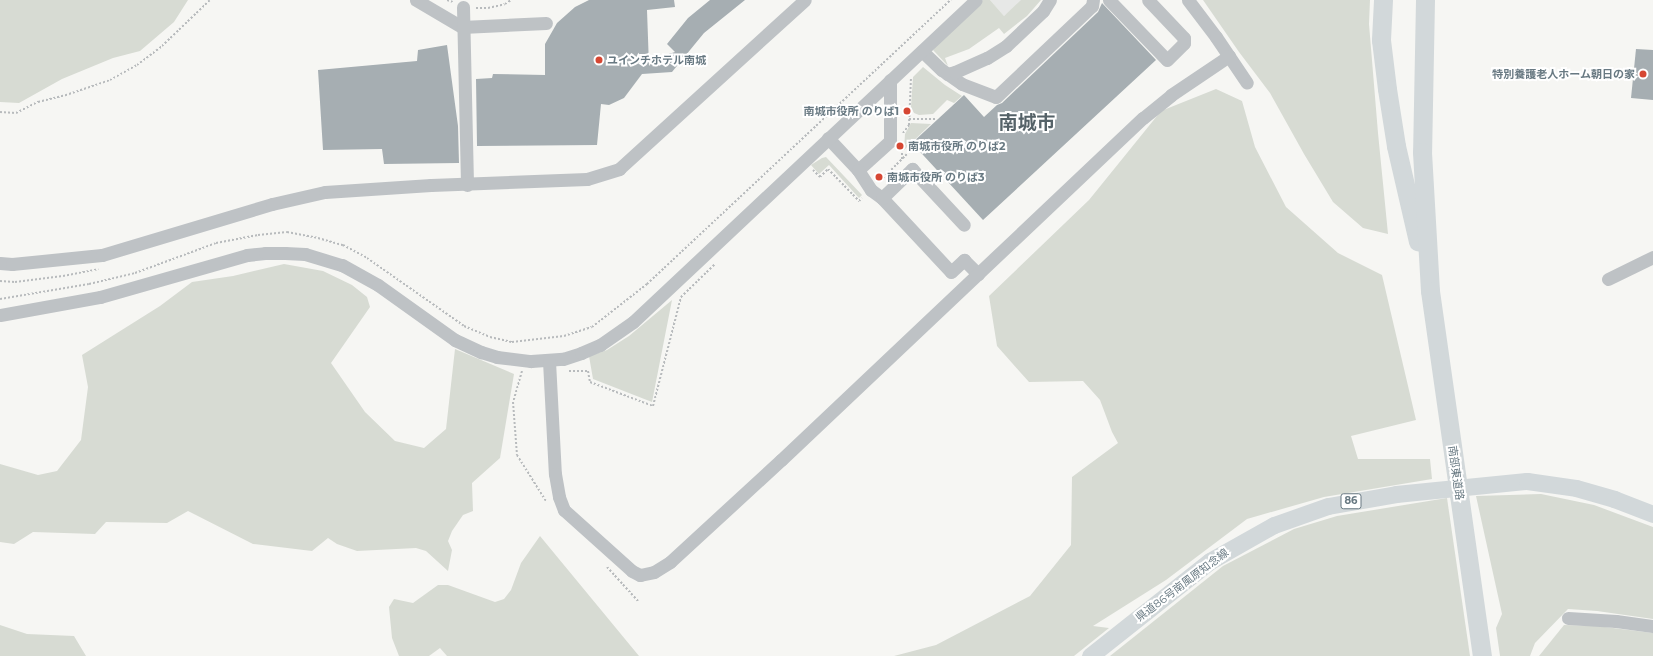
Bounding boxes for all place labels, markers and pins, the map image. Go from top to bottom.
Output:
place label: ユインチホテル南城 [607,53,706,67]
marker: ユインチホテル南城 [594,55,604,65]
place label: 特別養護老人ホーム朝日の家 [1492,67,1635,81]
marker: 特別養護老人ホーム朝日の家 [1638,69,1648,79]
place label: 南城市役所 のりば1 [804,104,899,118]
marker: 南城市役所 のりば1 [902,106,912,116]
place label: 南城市役所 のりば2 [908,139,1006,153]
marker: 南城市役所 のりば2 [895,141,905,151]
place label: 南城市役所 のりば3 [887,170,985,184]
marker: 南城市役所 のりば3 [874,172,884,182]

